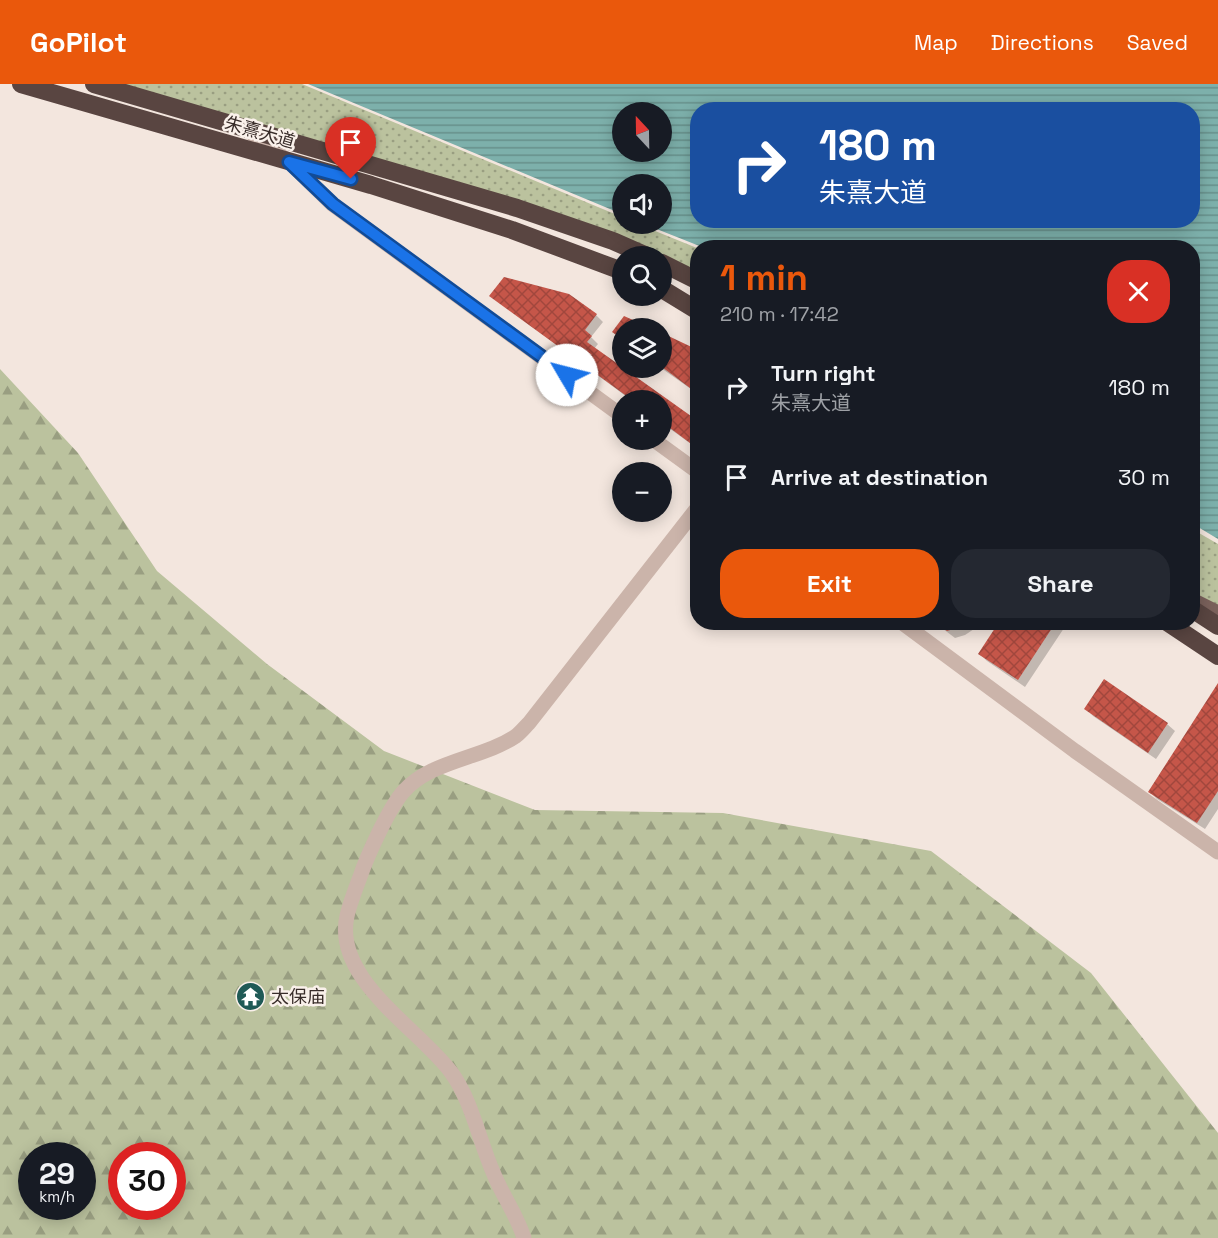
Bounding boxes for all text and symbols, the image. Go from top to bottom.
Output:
text: GoPilot [30,24,127,60]
text: Map [914,29,958,56]
text: Directions [991,29,1094,56]
text: Saved [1127,29,1188,56]
north arrow [612,102,672,162]
map controls [612,102,672,522]
street label: 朱熹大道 [222,111,298,153]
pin [325,117,376,179]
text: 180 m [819,119,937,172]
icon: arrive [334,126,367,159]
icon: right [720,126,798,204]
button: sound [612,174,672,234]
text: 朱熹大道 [819,175,927,210]
button: search [612,246,672,306]
text: 1 min [720,255,808,301]
button: close [1107,260,1170,323]
text: 210 m · 17:42 [720,301,839,327]
button: layers [612,318,672,378]
position arrow [535,343,599,407]
text: Turn right [771,359,876,387]
icon: right [720,371,753,404]
text: 180 m [1108,373,1170,401]
button: + [612,390,672,450]
text: 朱熹大道 [771,390,851,416]
icon: arrive [720,461,753,494]
button: − [612,462,672,522]
text: Arrive at destination [771,463,988,491]
text: 30 m [1118,463,1170,491]
button: Exit [720,549,939,618]
button: Share [951,549,1170,618]
temple icon: 太保庙 [234,980,266,1012]
place label: 太保庙 [271,985,325,1008]
speed limit sign: 30 [108,1142,186,1220]
text: 29 [39,1154,75,1193]
text: km/h [39,1187,75,1206]

